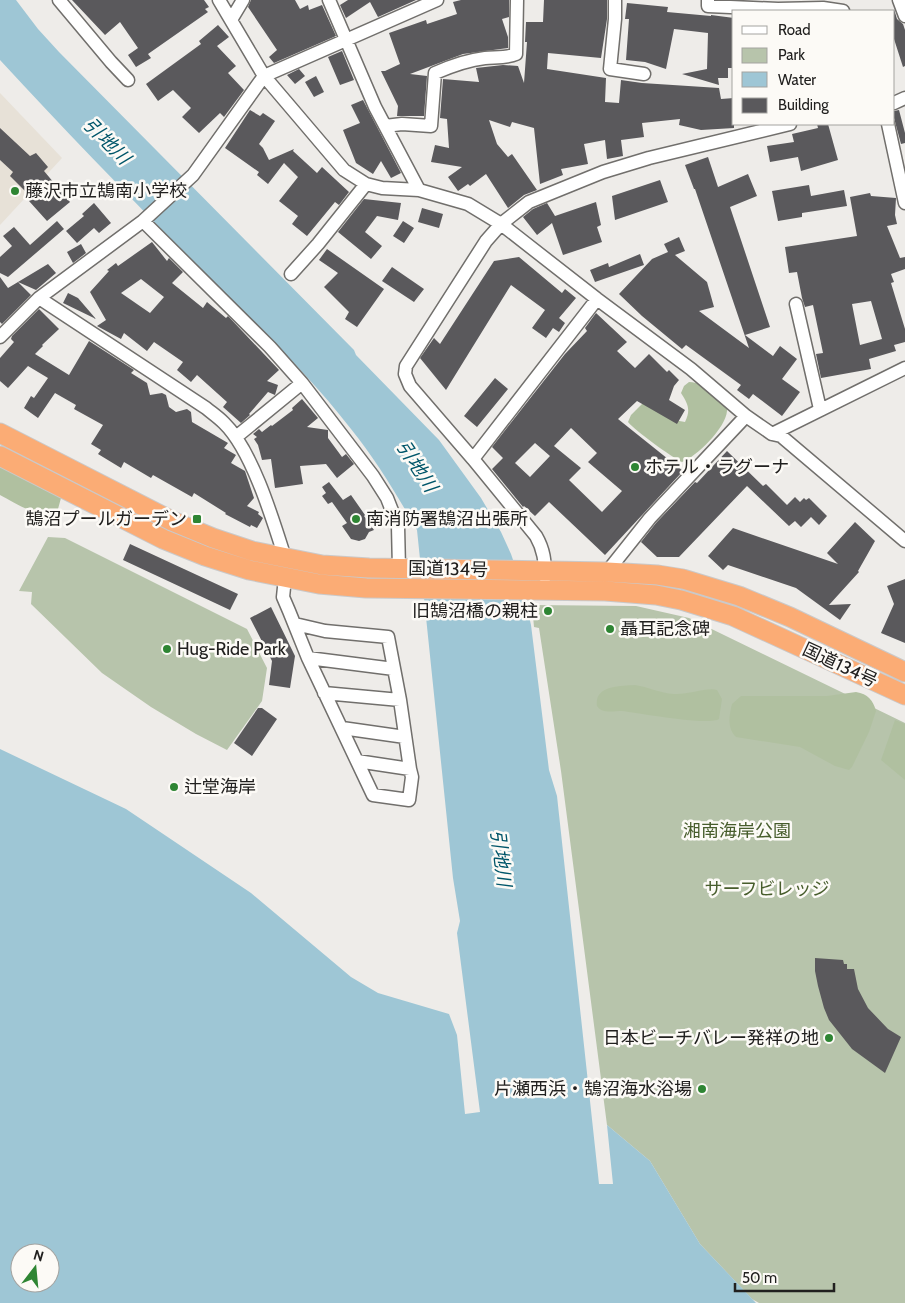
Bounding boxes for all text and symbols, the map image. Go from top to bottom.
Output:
legend [732,10,895,125]
text: Road [778,21,811,39]
text: Park [778,46,805,64]
text: Water [778,71,816,89]
text: Building [778,96,829,114]
water label: 引地川 [79,113,137,171]
place label: 藤沢市立鵠南小学校 [25,180,187,202]
marker: 藤沢市立鵠南小学校 [9,185,21,197]
water label: 引地川 [392,436,443,498]
place label: ホテル・ラグーナ [645,456,789,478]
marker: ホテル・ラグーナ [629,461,641,473]
place label: 鵠沼プールガーデン [26,508,187,530]
place label: 南消防署鵠沼出張所 [366,508,528,530]
marker: 鵠沼プールガーデン [191,513,203,525]
marker: 南消防署鵠沼出張所 [350,513,362,525]
street label: 国道134号 [408,557,488,581]
place label: 旧鵠沼橋の親柱 [412,600,538,622]
marker: 旧鵠沼橋の親柱 [542,605,554,617]
place label: 聶耳記念碑 [620,618,710,640]
marker: 聶耳記念碑 [604,623,616,635]
place label: Hug-Ride Park [177,638,287,660]
street label: 国道134号 [799,638,881,692]
marker: Hug-Ride Park [161,643,173,655]
place label: 辻堂海岸 [184,776,256,798]
marker: 辻堂海岸 [168,781,180,793]
park label: 湘南海岸公園 [683,820,791,842]
water label: 引地川 [486,828,516,890]
park label: サーフビレッジ [705,878,829,900]
place label: 日本ビーチバレー発祥の地 [603,1027,819,1049]
marker: 日本ビーチバレー発祥の地 [823,1032,835,1044]
place label: 片瀬西浜・鵠沼海水浴場 [494,1078,692,1100]
marker: 片瀬西浜・鵠沼海水浴場 [696,1083,708,1095]
north arrow [10,1243,60,1293]
text: N [31,1245,46,1266]
scale bar [735,1260,834,1292]
text: 50 m [742,1269,777,1287]

